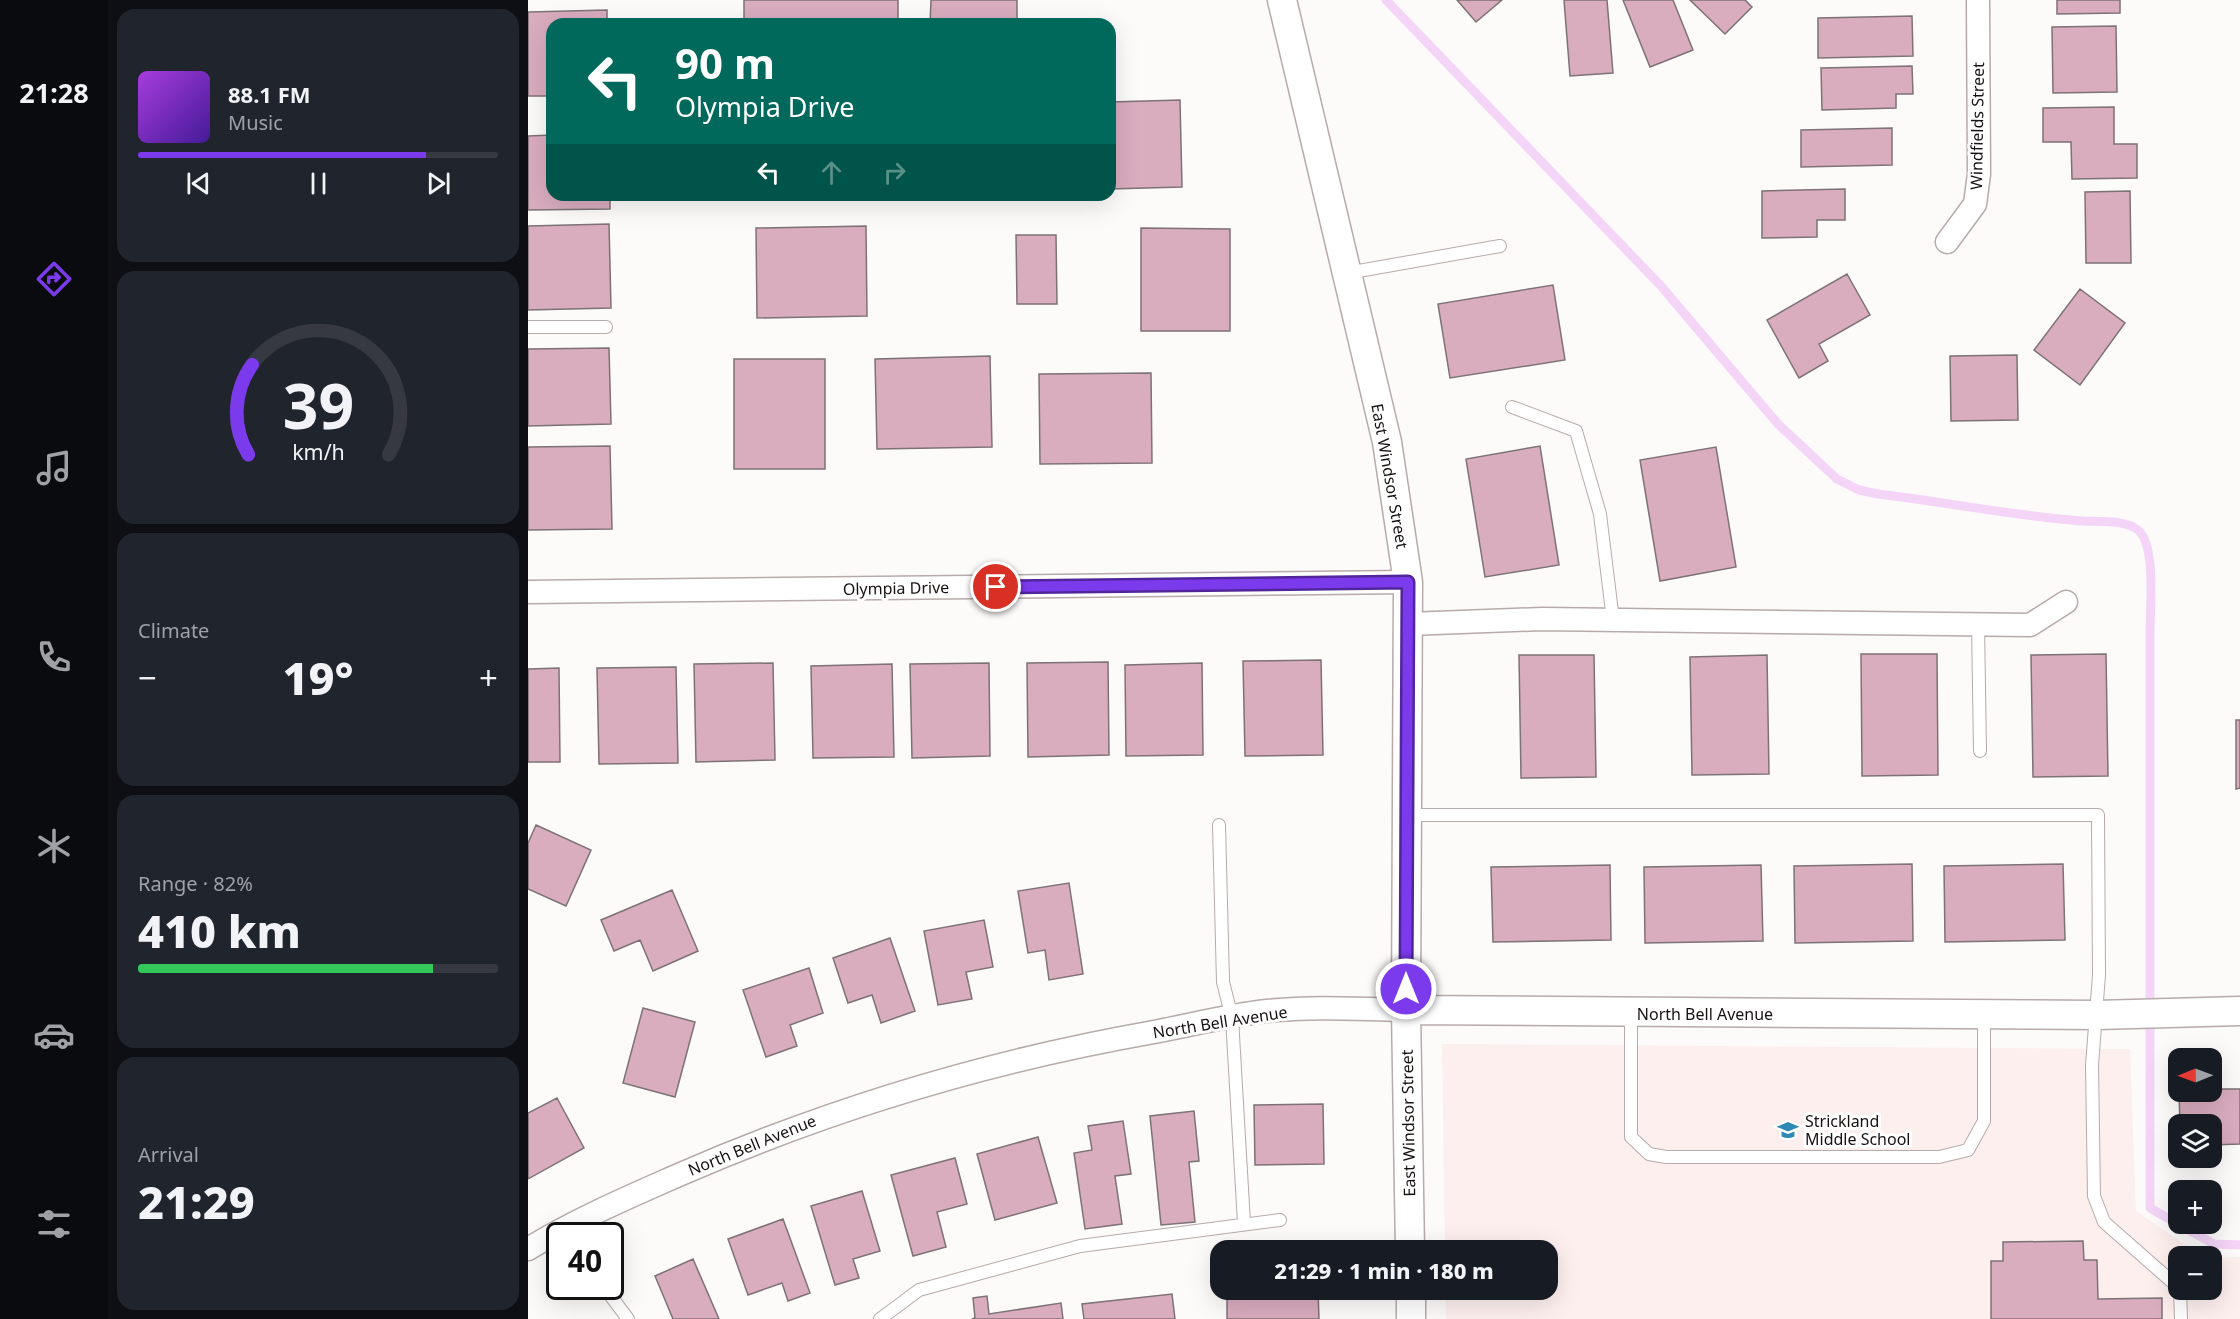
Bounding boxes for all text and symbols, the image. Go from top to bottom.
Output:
text: 90 m [675,34,775,91]
icon: left [576,42,654,120]
street label: Windfields Street [1965,62,1989,190]
text: 21:28 [19,74,89,111]
text: 88.1 FM [228,79,310,109]
text: Olympia Drive [675,88,855,125]
text: Music [228,109,283,136]
icon: left [752,156,785,189]
icon: ahead [815,156,848,189]
icon: right [878,156,911,189]
icon: previous [182,167,215,200]
icon: pause [302,167,335,200]
icon: next [422,167,455,200]
icon: directions [33,258,75,300]
text: 39 [282,362,354,447]
street label: East Windsor Street [1366,402,1414,551]
text: km/h [292,437,344,466]
icon: music [33,447,75,489]
pin [970,561,1021,612]
icon: arrive [979,570,1012,603]
street label: Olympia Drive [843,576,949,600]
text: Climate [138,617,209,644]
icon: phone [33,636,75,678]
text: 19° [282,647,354,708]
text: − [138,655,157,700]
text: + [479,655,498,700]
icon: climate [33,825,75,867]
text: Range · 82% [138,870,253,897]
text: 410 km [138,900,301,961]
position arrow [1374,957,1438,1021]
street label: North Bell Avenue [1151,1000,1289,1044]
street label: North Bell Avenue [1637,1003,1773,1025]
icon: car [33,1014,75,1056]
north arrow [2168,1048,2222,1102]
map controls [2168,1048,2222,1300]
street label: East Windsor Street [1396,1049,1420,1197]
street label: North Bell Avenue [685,1109,819,1181]
place label: Strickland Middle School [1805,1110,1910,1150]
button: layers [2168,1114,2222,1168]
school or university icon: Strickland Middle School [1776,1118,1800,1142]
text: Arrival [138,1141,199,1168]
text: 21:29 [138,1171,255,1232]
button: + [2168,1180,2222,1234]
icon: filters [33,1203,75,1245]
speed limit sign: 40 [546,1222,624,1300]
button: − [2168,1246,2222,1300]
text: 21:29 · 1 min · 180 m [1274,1255,1494,1285]

